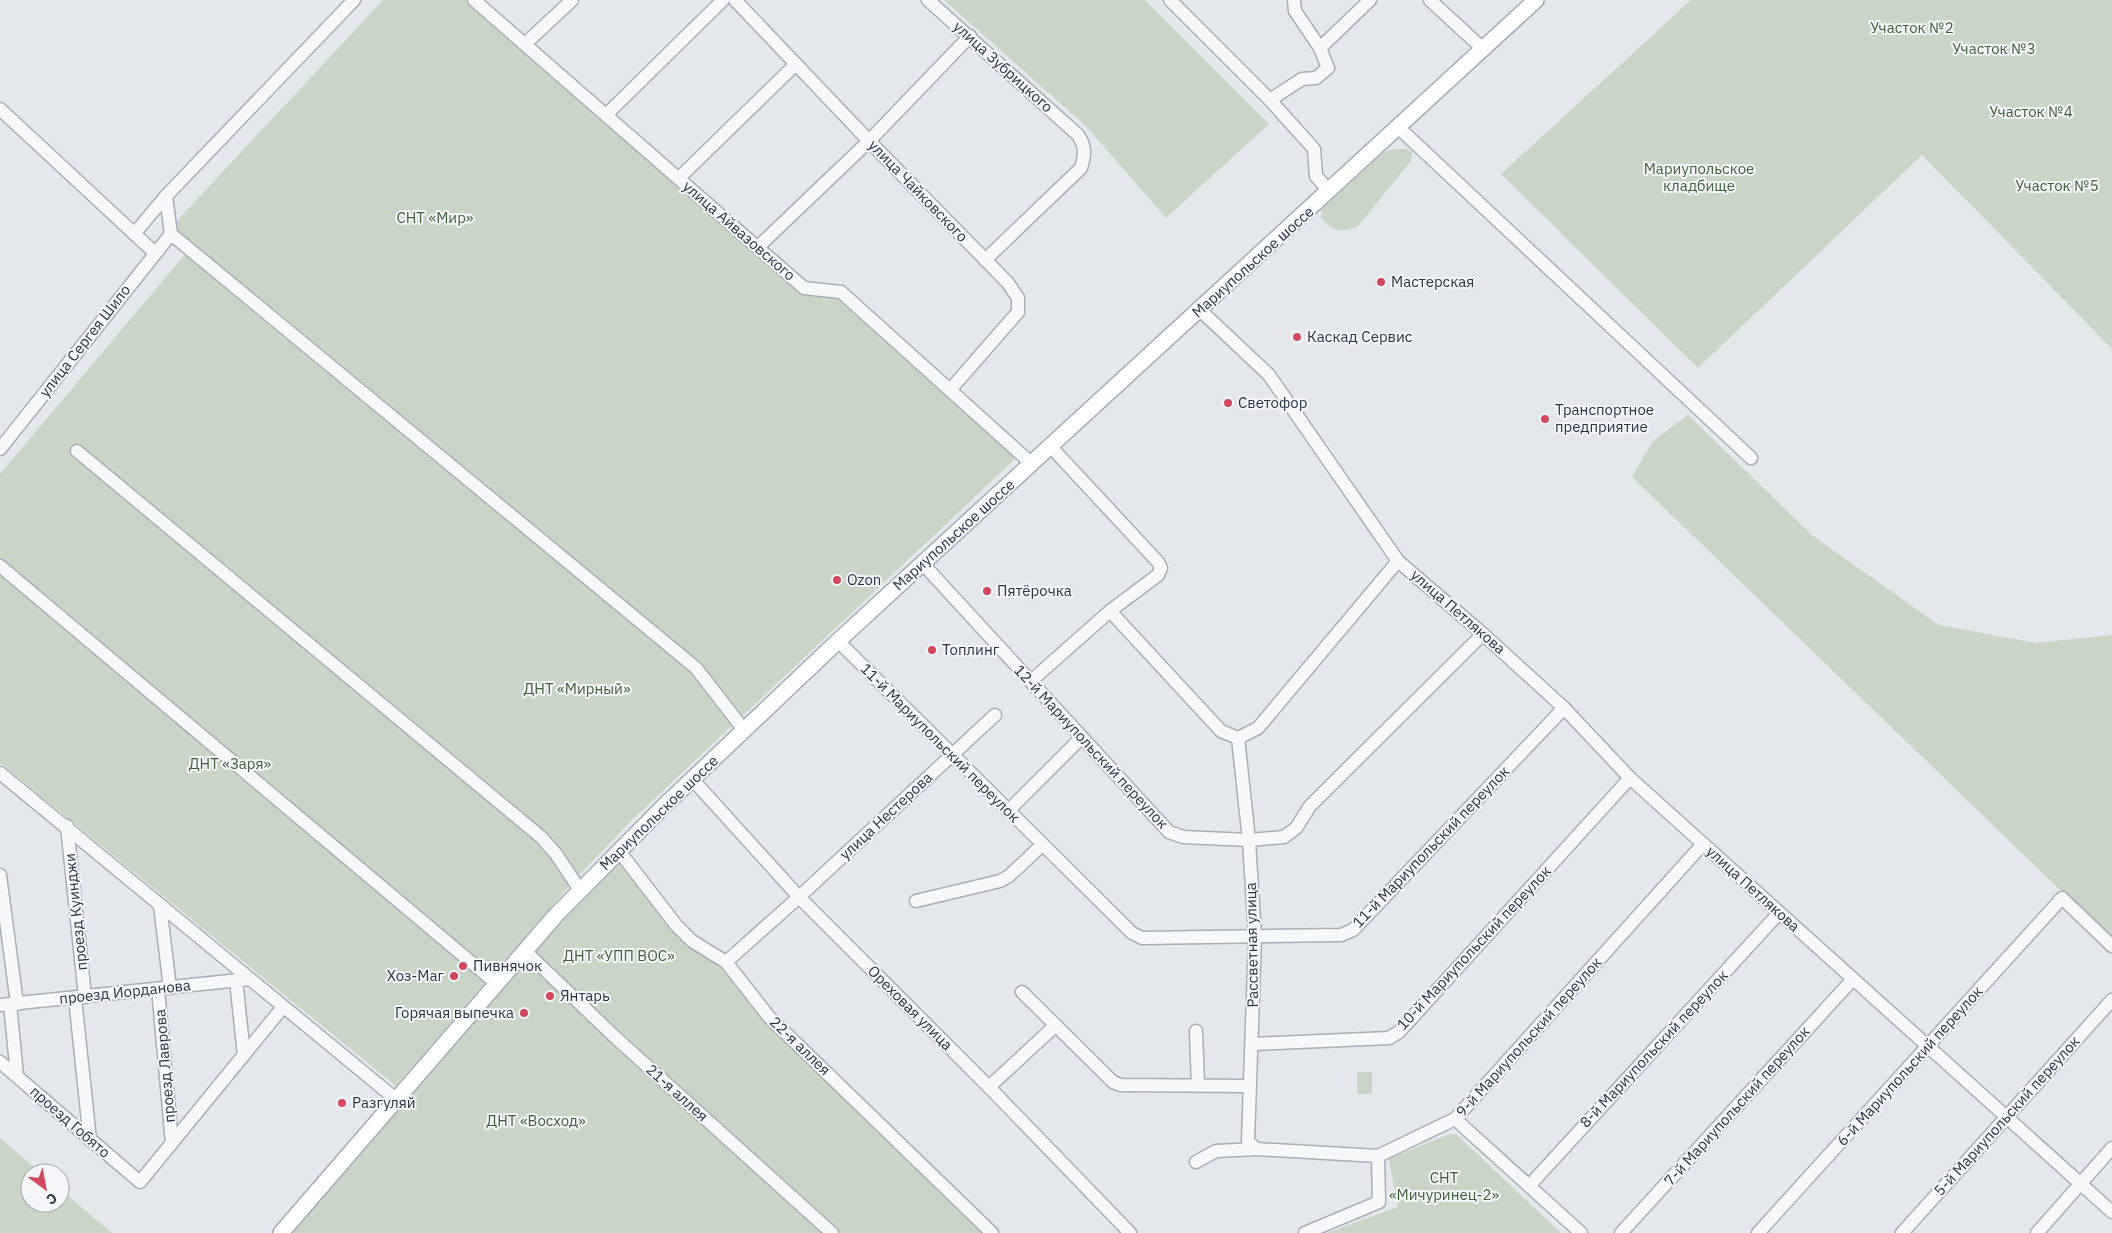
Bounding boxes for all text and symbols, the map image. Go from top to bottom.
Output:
street label: улица Зубрицкого [950,17,1057,116]
park label: Участок №2 [1870,18,1954,37]
park label: Участок №3 [1952,39,2036,58]
park label: Участок №4 [1989,102,2073,121]
street label: улица Чайковского [865,136,972,246]
park label: Мариупольское кладбище [1644,159,1754,195]
park label: Участок №5 [2015,176,2099,195]
street label: улица Айвазовского [679,177,799,285]
street label: Мариупольское шоссе [1188,202,1318,321]
park label: СНТ «Мир» [396,208,474,227]
place label: Мастерская [1391,272,1474,291]
marker: Мастерская [1375,276,1387,288]
street label: улица Сергея Шило [35,281,134,401]
place label: Каскад Сервис [1307,327,1413,346]
marker: Каскад Сервис [1291,331,1303,343]
place label: Светофор [1238,393,1307,412]
marker: Светофор [1222,397,1234,409]
place label: Транспортное предприятие [1555,400,1654,436]
marker: Транспортное предприятие [1539,413,1551,425]
street label: Мариупольское шоссе [889,475,1019,594]
street label: улица Петлякова [1407,565,1510,658]
place label: Ozon [847,570,881,589]
marker: Ozon [831,574,843,586]
place label: Пятёрочка [997,581,1072,600]
marker: Пятёрочка [981,585,993,597]
place label: Топлинг [942,640,1000,659]
marker: Топлинг [926,644,938,656]
street label: 11-й Мариупольский переулок [857,659,1024,826]
street label: 12-й Мариупольский переулок [1010,661,1173,833]
park label: ДНТ «Мирный» [523,679,631,698]
street label: Мариупольское шоссе [595,751,722,874]
park label: ДНТ «Заря» [189,754,272,773]
street label: 11-й Мариупольский переулок [1348,762,1513,932]
street label: улица Нестерова [835,768,936,864]
street label: улица Петлякова [1703,842,1804,936]
street label: проезд Куинджи [60,852,91,972]
street label: 10-й Мариупольский переулок [1392,862,1555,1034]
street label: Рассветная улица [1241,882,1262,1008]
park label: ДНТ «УПП ВОС» [563,946,675,965]
street label: 9-й Мариупольский переулок [1452,953,1606,1121]
place label: Пивнячок [473,956,542,975]
marker: Пивнячок [457,960,469,972]
street label: Ореховая улица [864,961,957,1054]
place label: Хоз-Маг [387,966,444,985]
street label: 8-й Мариупольский переулок [1575,966,1732,1131]
marker: Хоз-Маг [448,970,460,982]
street label: проезд Иорданова [58,975,192,1008]
street label: 6-й Мариупольский переулок [1833,982,1987,1150]
place label: Янтарь [560,986,610,1005]
marker: Янтарь [544,990,556,1002]
place label: Горячая выпечка [395,1003,514,1022]
marker: Горячая выпечка [518,1007,530,1019]
street label: проезд Лаврова [150,1008,179,1124]
street label: 22-я аллея [766,1012,835,1079]
street label: 7-й Мариупольский переулок [1660,1022,1814,1190]
street label: 5-й Мариупольский переулок [1930,1032,2084,1200]
street label: 21-я аллея [642,1060,712,1125]
street label: проезд Гобято [26,1082,114,1162]
place label: Разгуляй [352,1093,416,1112]
marker: Разгуляй [336,1097,348,1109]
park label: ДНТ «Восход» [486,1111,586,1130]
north arrow [20,1163,70,1213]
park label: СНТ «Мичуринец-2» [1389,1168,1499,1204]
text: С [43,1189,61,1209]

